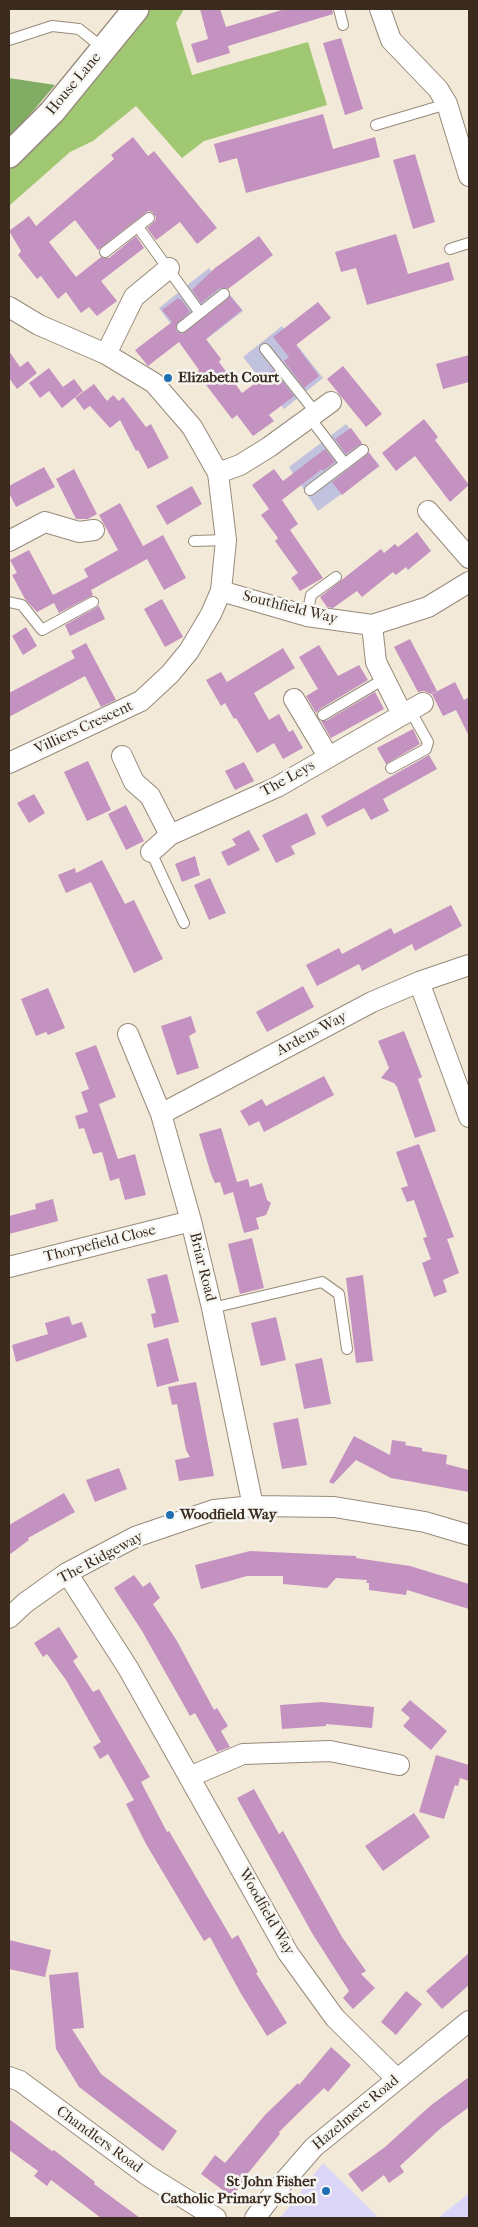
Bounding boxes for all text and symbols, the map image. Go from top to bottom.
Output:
street label: House Lane [43,49,105,119]
place label: Elizabeth Court [178,369,279,387]
marker: Elizabeth Court [162,372,174,384]
street label: Southfield Way [241,588,339,628]
street label: Villiers Crescent [32,697,136,759]
street label: The Leys [258,757,318,801]
street label: Ardens Way [274,1008,350,1060]
street label: Thorpefield Close [42,1221,158,1267]
street label: Briar Road [185,1231,219,1303]
place label: Woodfield Way [180,1506,277,1524]
marker: Woodfield Way [164,1509,176,1521]
street label: The Ridgeway [55,1528,147,1588]
street label: Woodfield Way [234,1866,298,1958]
street label: Hazelmere Road [309,2072,403,2154]
street label: Chandlers Road [52,2103,146,2177]
place label: St John Fisher Catholic Primary School [161,2173,316,2208]
marker: St John Fisher Catholic Primary School [320,2185,332,2197]

